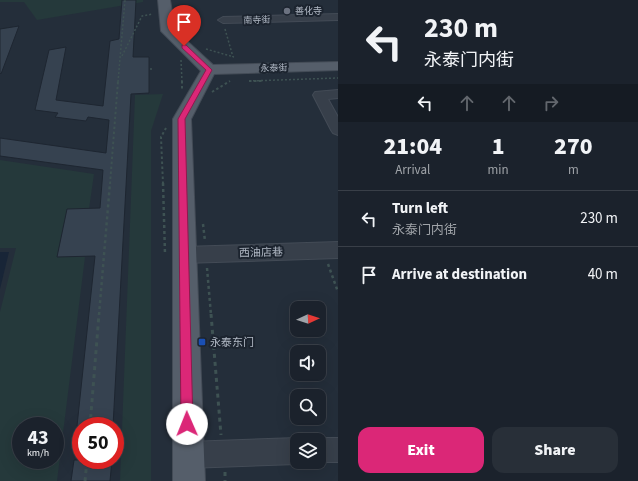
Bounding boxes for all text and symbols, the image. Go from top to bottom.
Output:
pin [167,5,201,46]
place label: 善化寺 [295,5,322,18]
marker: 善化寺 [282,6,292,16]
text: 230 m [424,8,498,48]
icon: arrive [173,11,195,33]
street label: 南寺街 [243,14,271,27]
icon: left [358,16,410,68]
text: 永泰门内街 [424,48,514,73]
street label: 永泰街 [260,62,288,75]
icon: left [414,92,436,114]
icon: ahead [456,92,478,114]
icon: ahead [498,92,520,114]
icon: right [540,92,562,114]
text: 21:04 [383,129,442,164]
text: 1 [492,129,505,164]
text: 270 [554,129,593,164]
text: Arrival [395,161,430,179]
text: min [488,161,509,179]
text: m [568,161,579,179]
text: Turn left [392,198,448,219]
icon: left [358,208,380,230]
text: 230 m [580,208,618,229]
text: 永泰门内街 [392,221,457,239]
street label: 西油店巷 [239,245,283,260]
icon: arrive [358,264,380,286]
text: Arrive at destination [392,264,527,285]
text: 40 m [588,264,618,285]
north arrow [290,301,326,337]
map controls [290,301,326,469]
place label: 永泰东门 [210,335,254,350]
marker: 永泰东门 [197,337,207,347]
button: sound [290,345,326,381]
button: search [290,389,326,425]
position arrow [166,403,208,445]
speed limit sign: 50 [72,417,124,469]
text: 43 [27,424,49,452]
button: Exit [358,427,484,473]
button: Share [492,427,618,473]
button: layers [290,433,326,469]
text: km/h [27,446,49,460]

